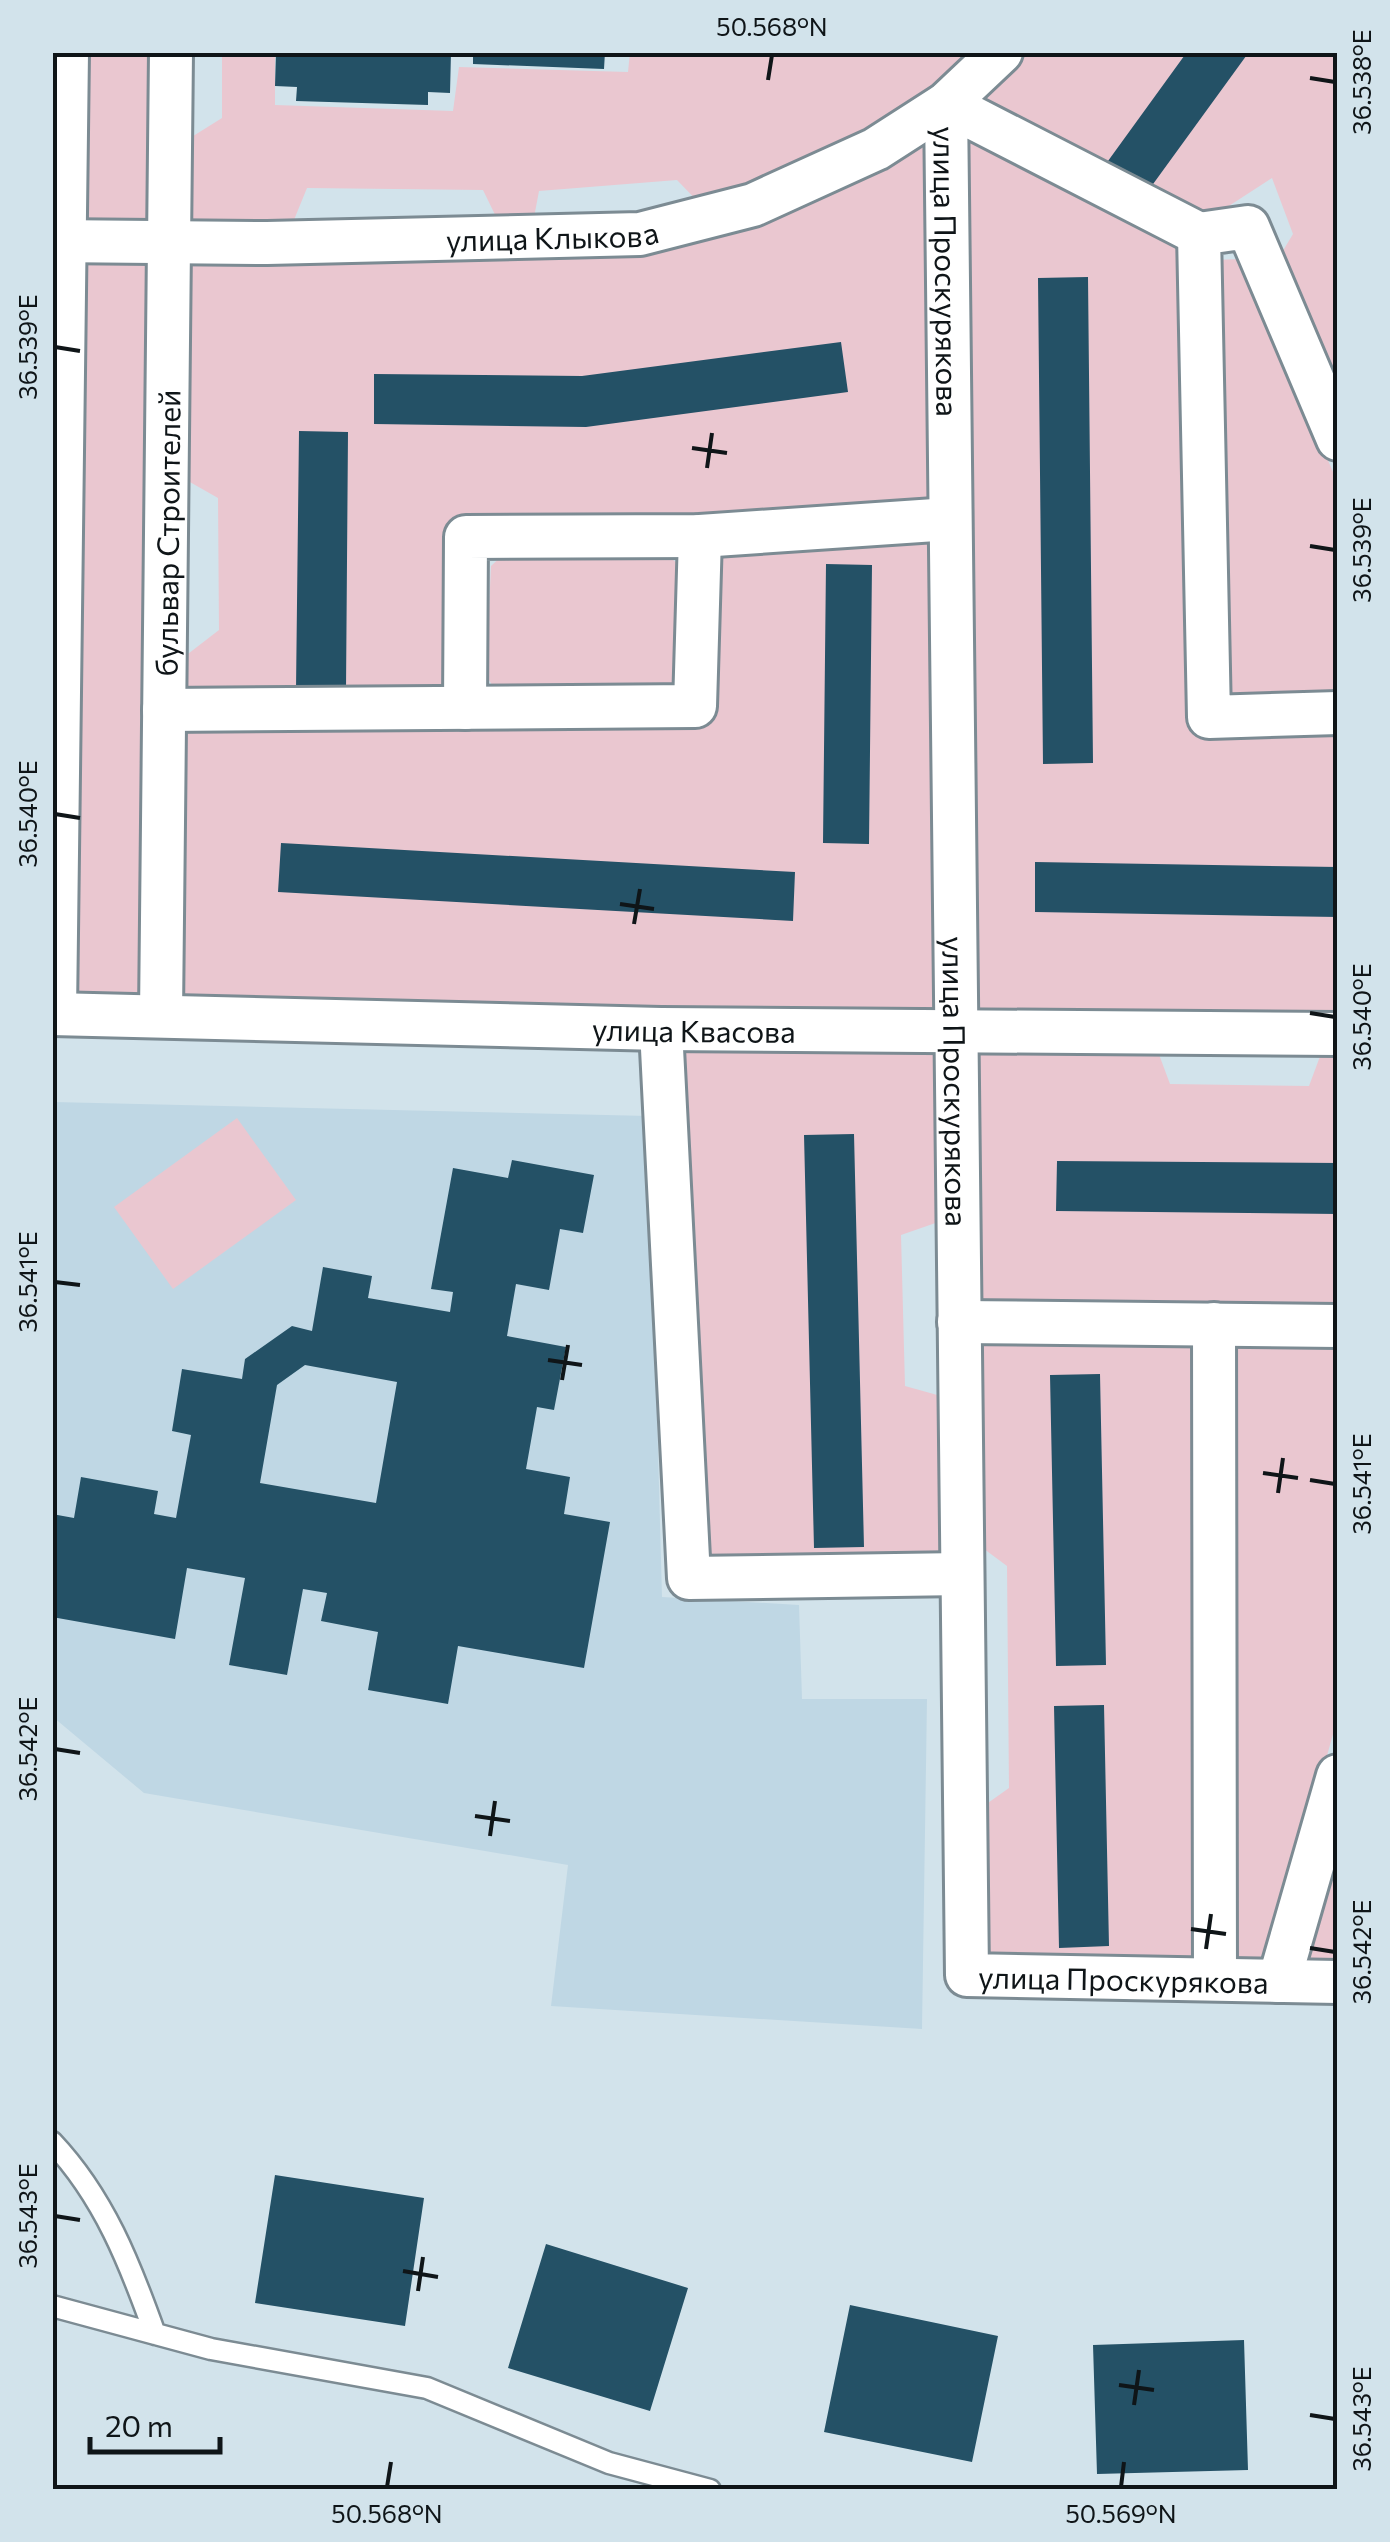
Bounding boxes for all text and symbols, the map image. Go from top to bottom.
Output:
text: 50.568°N [716,11,828,41]
text: 36.538°E [1346,29,1376,135]
street label: улица Проскурякова [928,126,968,417]
street label: улица Клыкова [446,212,662,257]
text: 36.539°E [12,294,42,400]
street label: бульвар Строителей [146,389,186,677]
text: 36.539°E [1346,497,1376,603]
text: 36.540°E [12,760,42,868]
street label: улица Проскурякова [937,936,977,1227]
text: 36.540°E [1346,963,1376,1071]
street label: улица Квасова [592,1009,796,1048]
text: 36.541°E [12,1231,42,1333]
text: 36.541°E [1346,1433,1376,1535]
text: 36.542°E [12,1697,42,1801]
text: 36.542°E [1346,1900,1376,2004]
street label: улица Проскурякова [978,1957,1269,1999]
text: 36.543°E [12,2163,42,2269]
text: 36.543°E [1346,2366,1376,2472]
scale bar [90,2392,220,2454]
text: 20 m [105,2406,173,2443]
text: 50.568°N [331,2498,443,2528]
text: 50.569°N [1065,2498,1177,2528]

